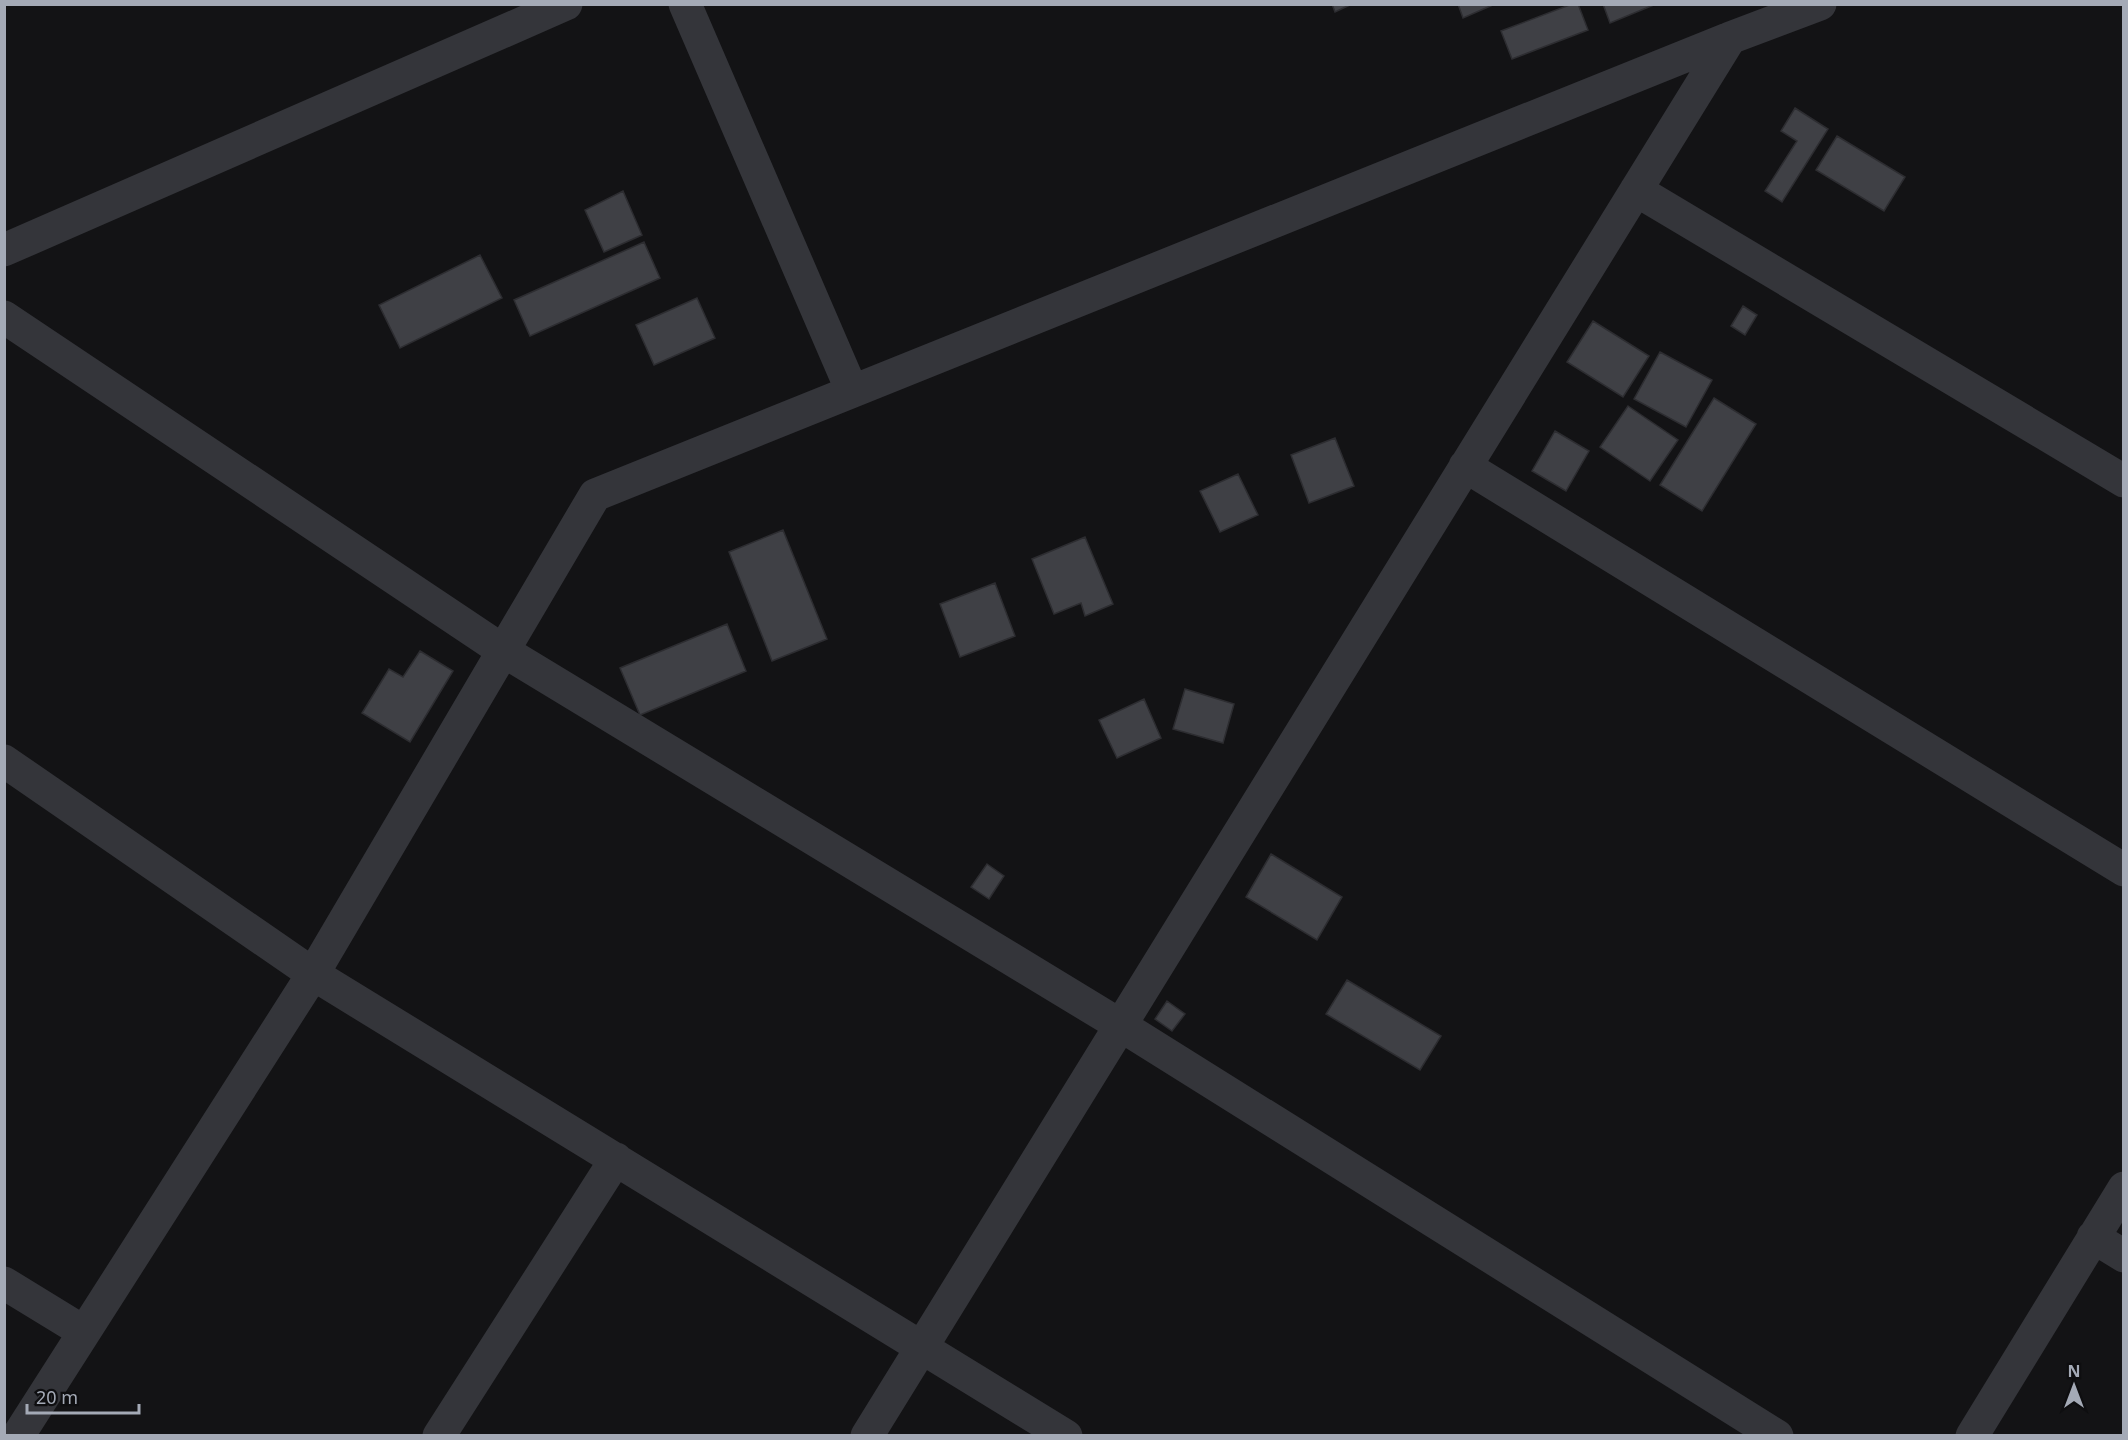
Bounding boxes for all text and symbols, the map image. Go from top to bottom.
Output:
north arrow [2044,1356,2104,1416]
text: N [2067,1360,2081,1382]
scale bar [27,1377,140,1415]
text: 20 m [36,1385,78,1409]

